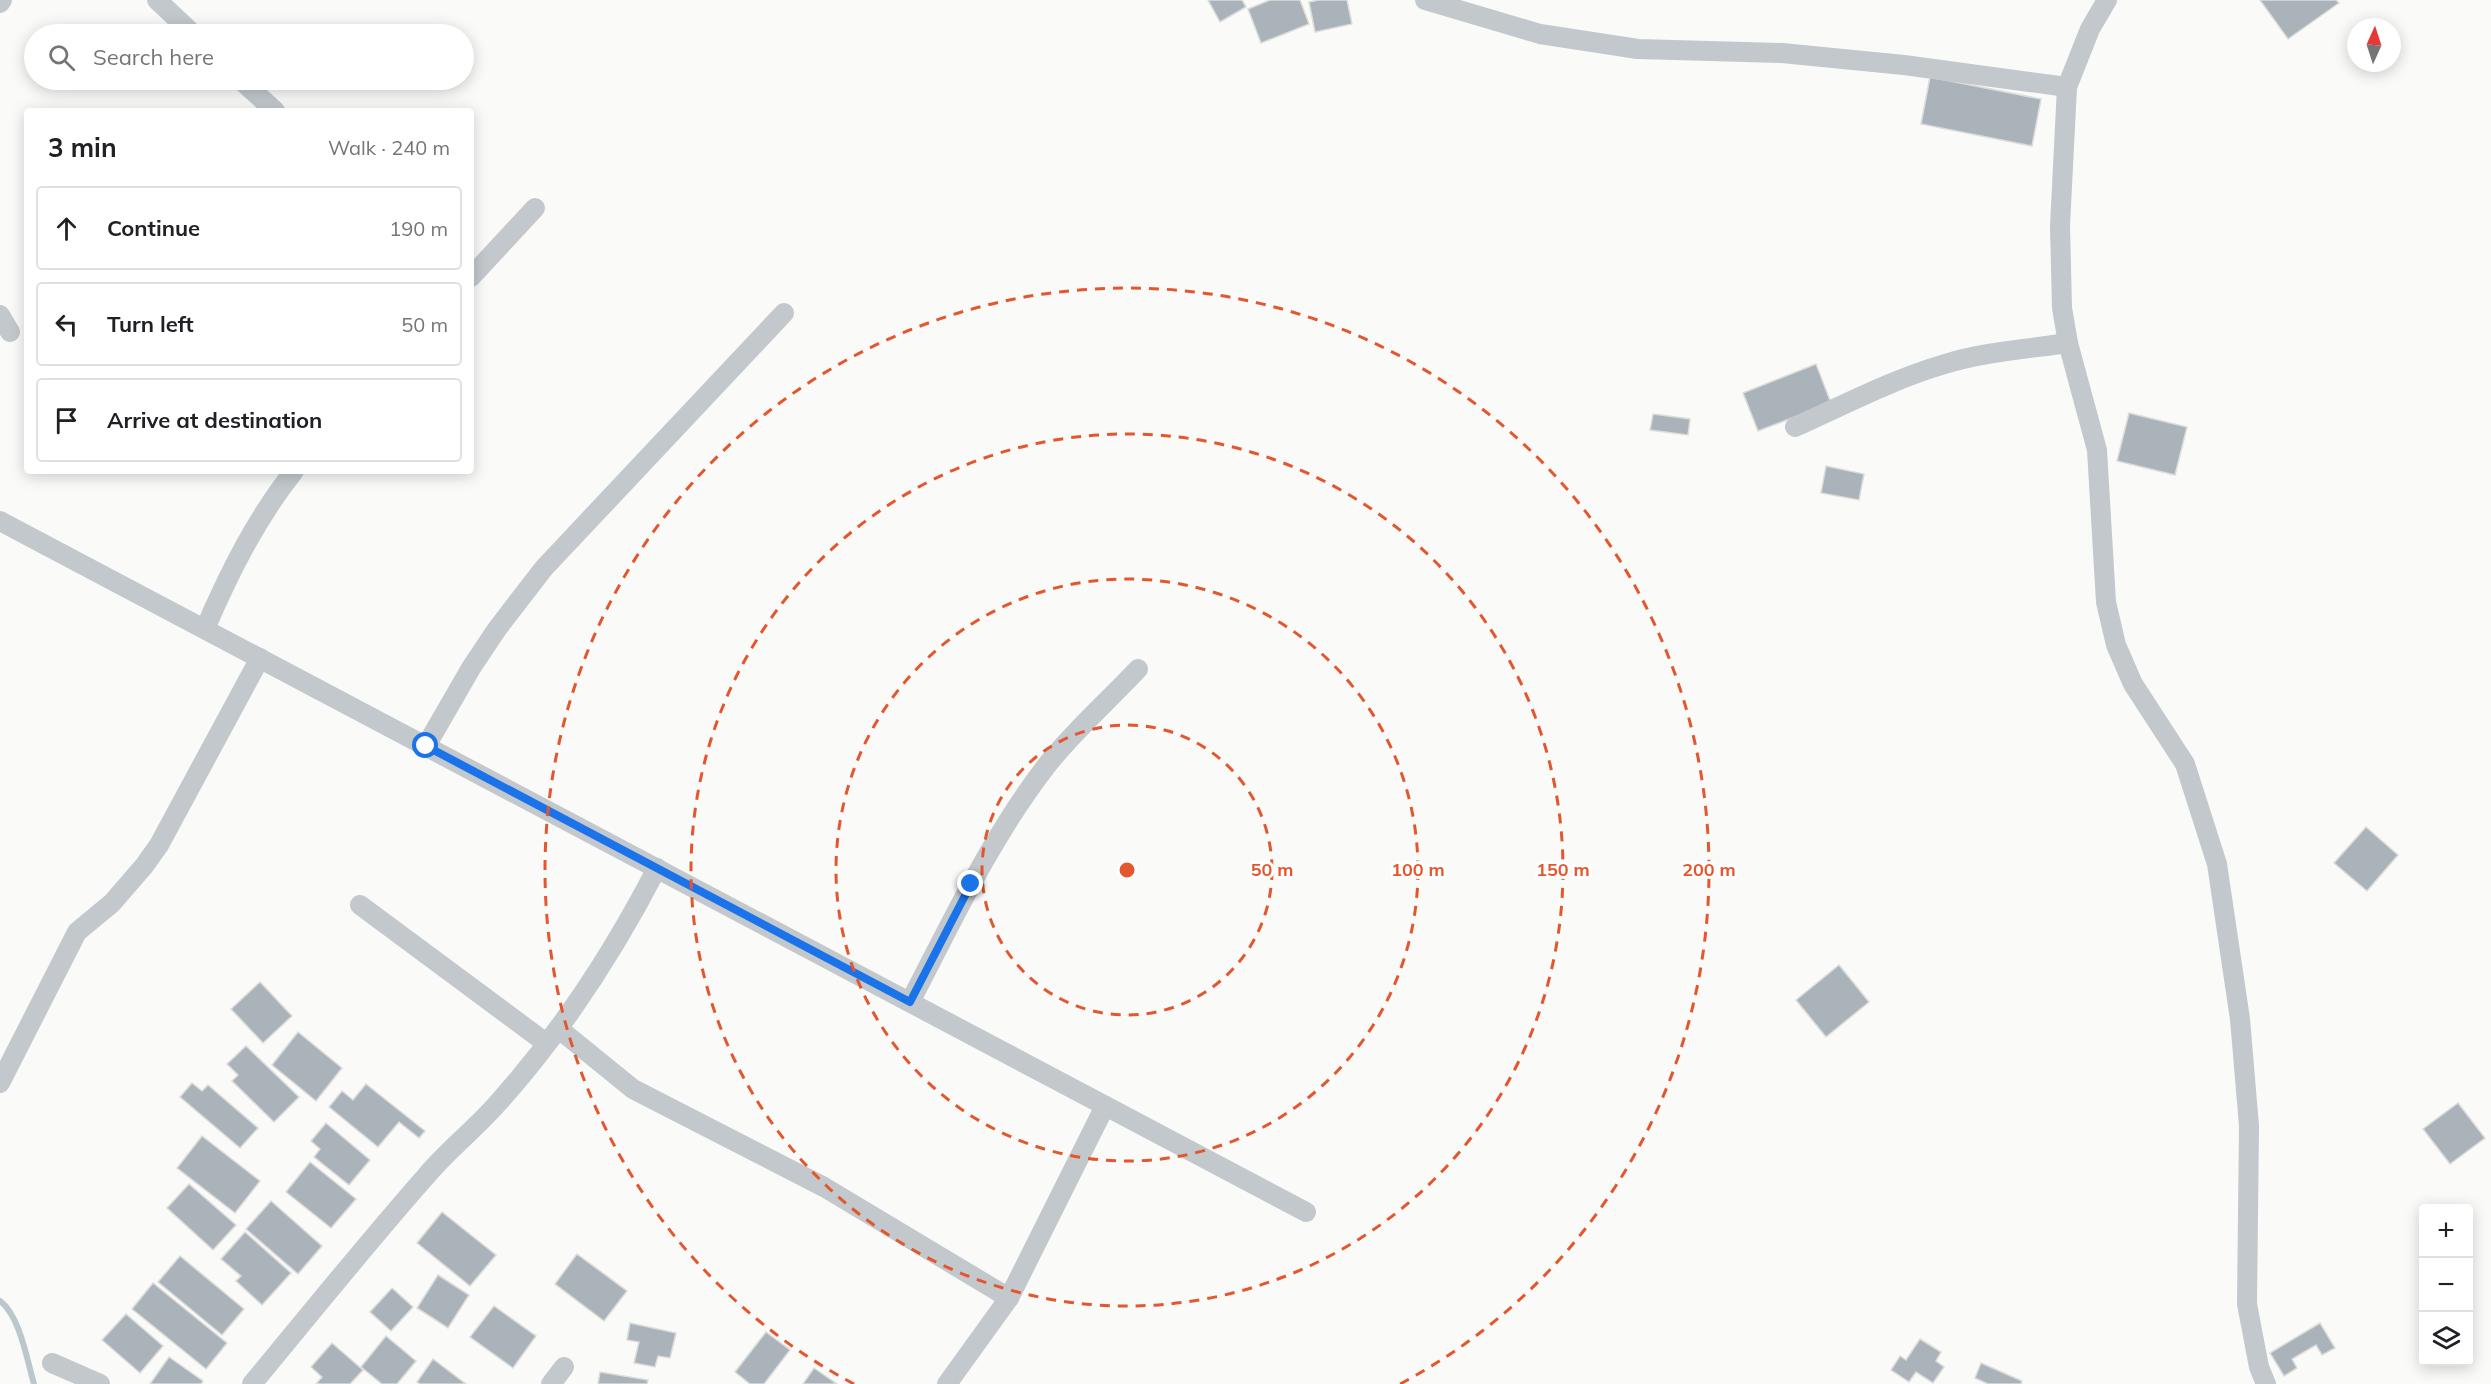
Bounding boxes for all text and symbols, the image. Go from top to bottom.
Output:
north arrow [2347,18,2401,72]
search box [24,24,474,90]
icon: search [45,41,78,74]
text: Search here [93,43,214,71]
text: 3 min [48,131,117,164]
text: Walk · 240 m [328,135,450,160]
icon: ahead [50,212,83,245]
text: Continue [107,214,200,242]
text: 190 m [389,216,448,241]
icon: left [50,308,83,341]
text: Turn left [107,310,194,338]
text: 50 m [401,312,448,337]
icon: arrive [50,404,83,437]
text: Arrive at destination [107,406,322,434]
route start [412,732,438,758]
text: 50 m [1251,858,1293,881]
text: 100 m [1391,858,1445,881]
text: 150 m [1536,858,1590,881]
text: 200 m [1682,858,1736,881]
centre of rings [1117,860,1137,880]
route end [957,870,983,896]
map controls [2419,1204,2473,1366]
button: + [2419,1204,2473,1258]
button: − [2419,1258,2473,1312]
button: layers [2419,1312,2473,1366]

